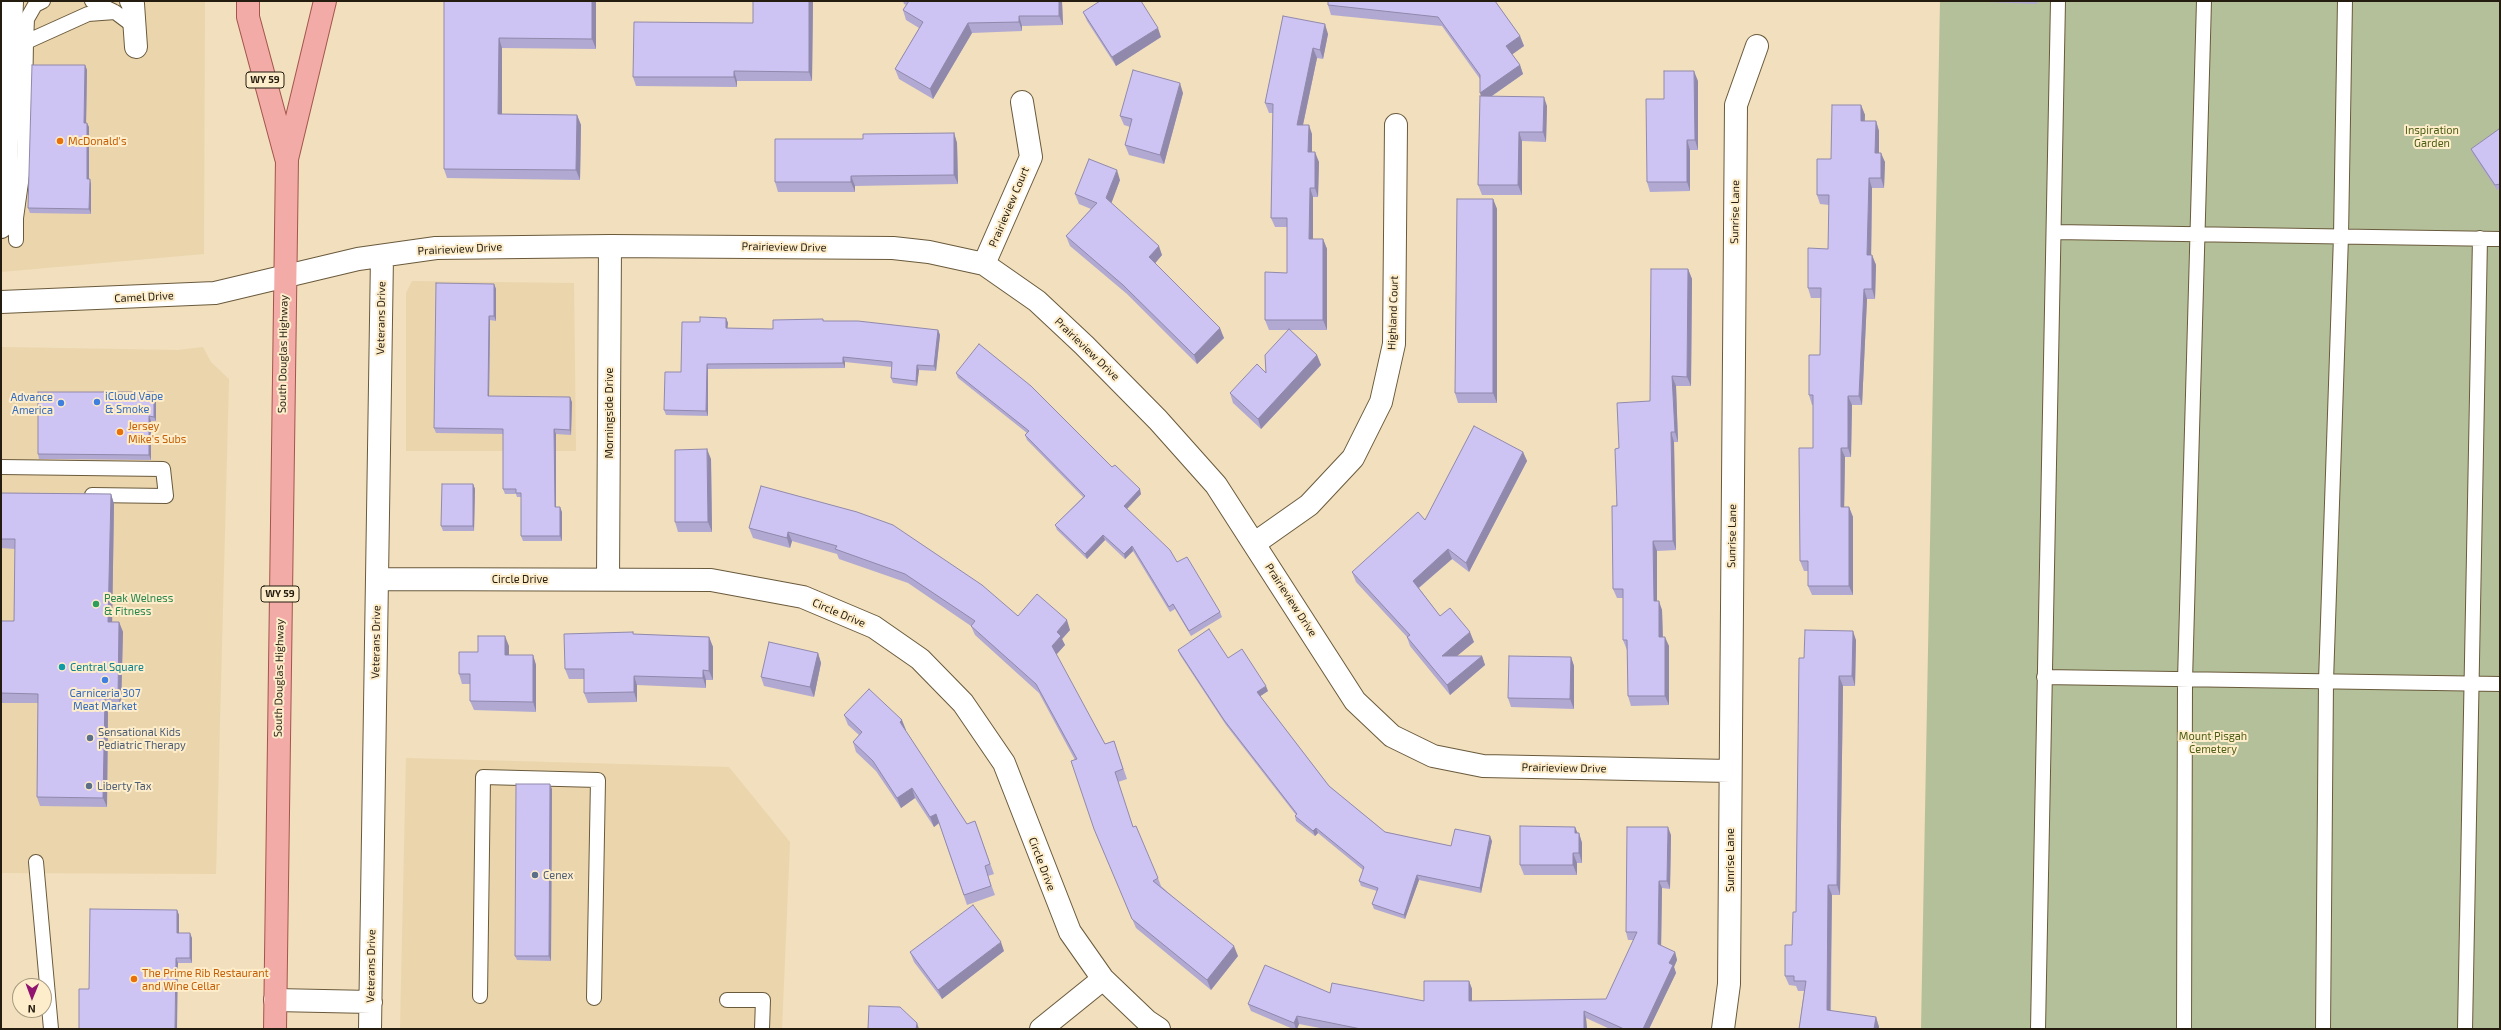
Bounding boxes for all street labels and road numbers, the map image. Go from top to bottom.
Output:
road number: WY 59 [246,72,284,88]
street label: Prairieview Court [986,165,1032,249]
street label: Sunrise Lane [1728,180,1742,244]
street label: Prairieview Drive [417,240,503,258]
street label: Prairieview Drive [742,240,826,254]
street label: Highland Court [1385,276,1401,350]
street label: Veterans Drive [374,281,388,355]
street label: Camel Drive [114,289,174,305]
street label: South Douglas Highway [275,295,291,413]
street label: Prairieview Drive [1052,315,1122,383]
street label: Morningside Drive [602,367,616,459]
street label: Sunrise Lane [1725,504,1739,568]
street label: Prairieview Drive [1262,561,1320,639]
street label: Circle Drive [492,572,548,586]
road number: WY 59 [261,586,299,602]
street label: Circle Drive [810,596,868,630]
street label: Veterans Drive [369,605,383,679]
street label: South Douglas Highway [271,619,287,737]
street label: Prairieview Drive [1522,761,1606,775]
street label: Sunrise Lane [1723,828,1737,892]
street label: Circle Drive [1026,835,1058,893]
street label: Veterans Drive [364,929,378,1003]

